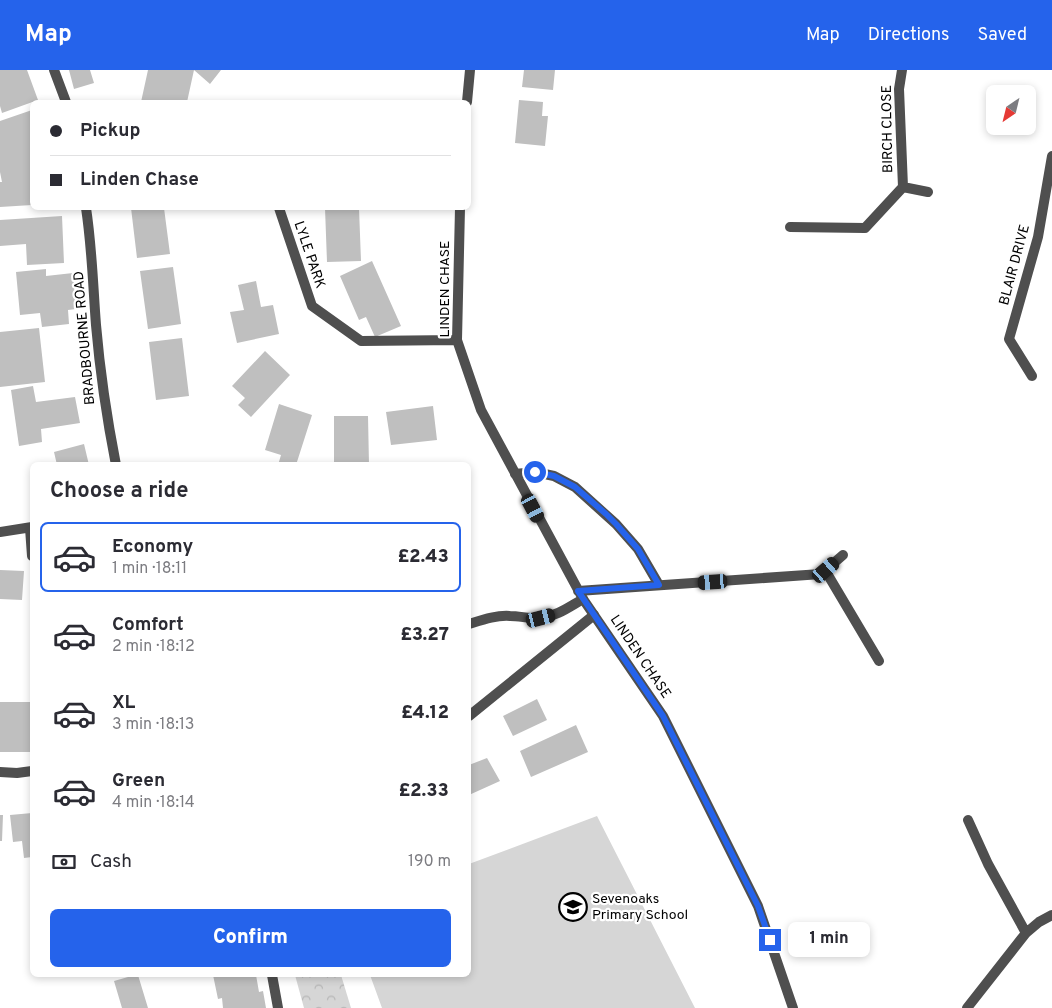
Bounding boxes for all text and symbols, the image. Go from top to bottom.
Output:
text: Map [25,20,72,50]
text: Map [806,24,840,47]
text: Directions [868,24,950,47]
text: Saved [978,24,1027,47]
street label: BIRCH CLOSE [879,85,897,173]
north arrow [986,85,1036,135]
map controls [986,85,1036,135]
text: Pickup [80,119,140,143]
text: Linden Chase [80,168,199,192]
street label: LYLE PARK [290,219,328,291]
street label: BLAIR DRIVE [996,223,1034,307]
street label: LINDEN CHASE [437,240,454,338]
street label: BRADBOURNE ROAD [71,270,99,406]
route start [524,461,546,483]
text: Choose a ride [50,478,188,505]
car [519,491,546,525]
icon: car [52,535,97,580]
text: Economy [112,535,193,559]
text: £2.43 [397,545,449,569]
car [809,554,842,586]
text: 1 min · 18:11 [112,559,187,579]
car [697,573,728,591]
car [524,607,557,629]
street label: LINDEN CHASE [606,612,674,702]
icon: car [52,613,97,658]
text: Comfort [112,613,184,637]
text: £3.27 [400,623,449,647]
text: 2 min · 18:12 [112,637,195,657]
icon: car [52,691,97,736]
text: XL [112,691,135,715]
text: £4.12 [401,701,449,725]
text: 3 min · 18:13 [112,715,194,735]
icon: car [52,769,97,814]
text: Green [112,769,165,793]
text: £2.33 [398,779,449,803]
text: 4 min · 18:14 [112,793,195,813]
icon: cash [50,848,78,876]
text: Cash [90,850,132,874]
text: 190 m [408,852,451,872]
place label: Sevenoaks Primary School [592,891,688,924]
school or university icon: Sevenoaks Primary School [558,892,588,922]
button: Confirm [50,909,451,967]
callout: 1 min [788,922,870,958]
route end [759,929,781,951]
text: 1 min [809,929,849,949]

